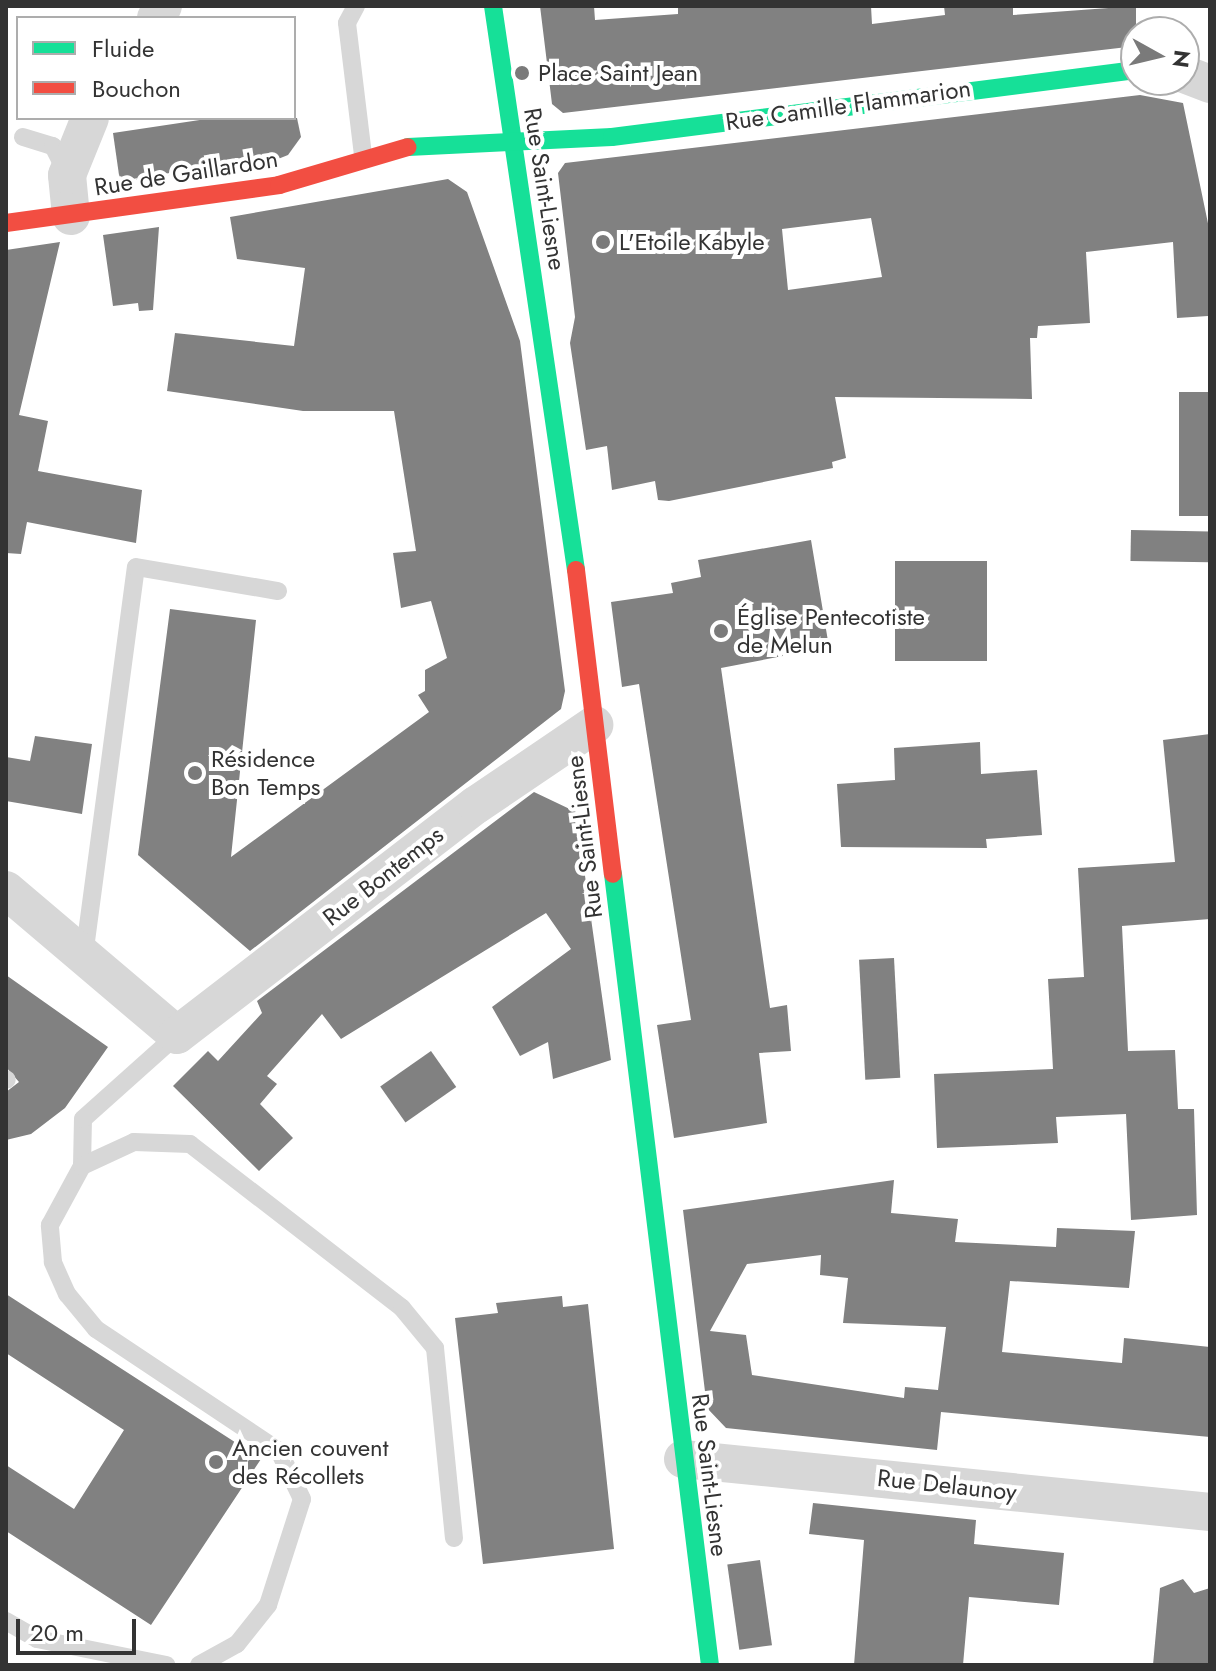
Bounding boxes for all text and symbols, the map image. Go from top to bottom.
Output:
legend [16,16,296,120]
north arrow [1120,16,1200,96]
text: Fluide [92,31,154,66]
text: N [1165,48,1199,70]
place label: Place Saint Jean [538,59,698,87]
marker: Place Saint Jean [513,64,531,82]
text: Bouchon [92,71,181,106]
street label: Rue Camille Flammarion [724,74,972,136]
street label: Rue Saint-Liesne [518,106,572,272]
street label: Rue de Gaillardon [92,144,280,202]
place label: L'Etoile Kabyle [619,228,765,256]
marker: L'Etoile Kabyle [594,233,612,251]
place label: Église Pentecotiste de Melun [737,603,925,659]
marker: Église Pentecotiste de Melun [712,622,730,640]
place label: Résidence Bon Temps [211,745,320,801]
street label: Rue Saint-Liesne [560,754,608,920]
marker: Résidence Bon Temps [186,764,204,782]
street label: Rue Bontemps [317,820,449,932]
street label: Rue Saint-Liesne [686,1392,734,1558]
place label: Ancien couvent des Récollets [232,1434,388,1490]
marker: Ancien couvent des Récollets [207,1453,225,1471]
street label: Rue Delaunoy [876,1463,1018,1507]
scale bar [20,1603,140,1653]
text: 20 m [30,1615,84,1650]

